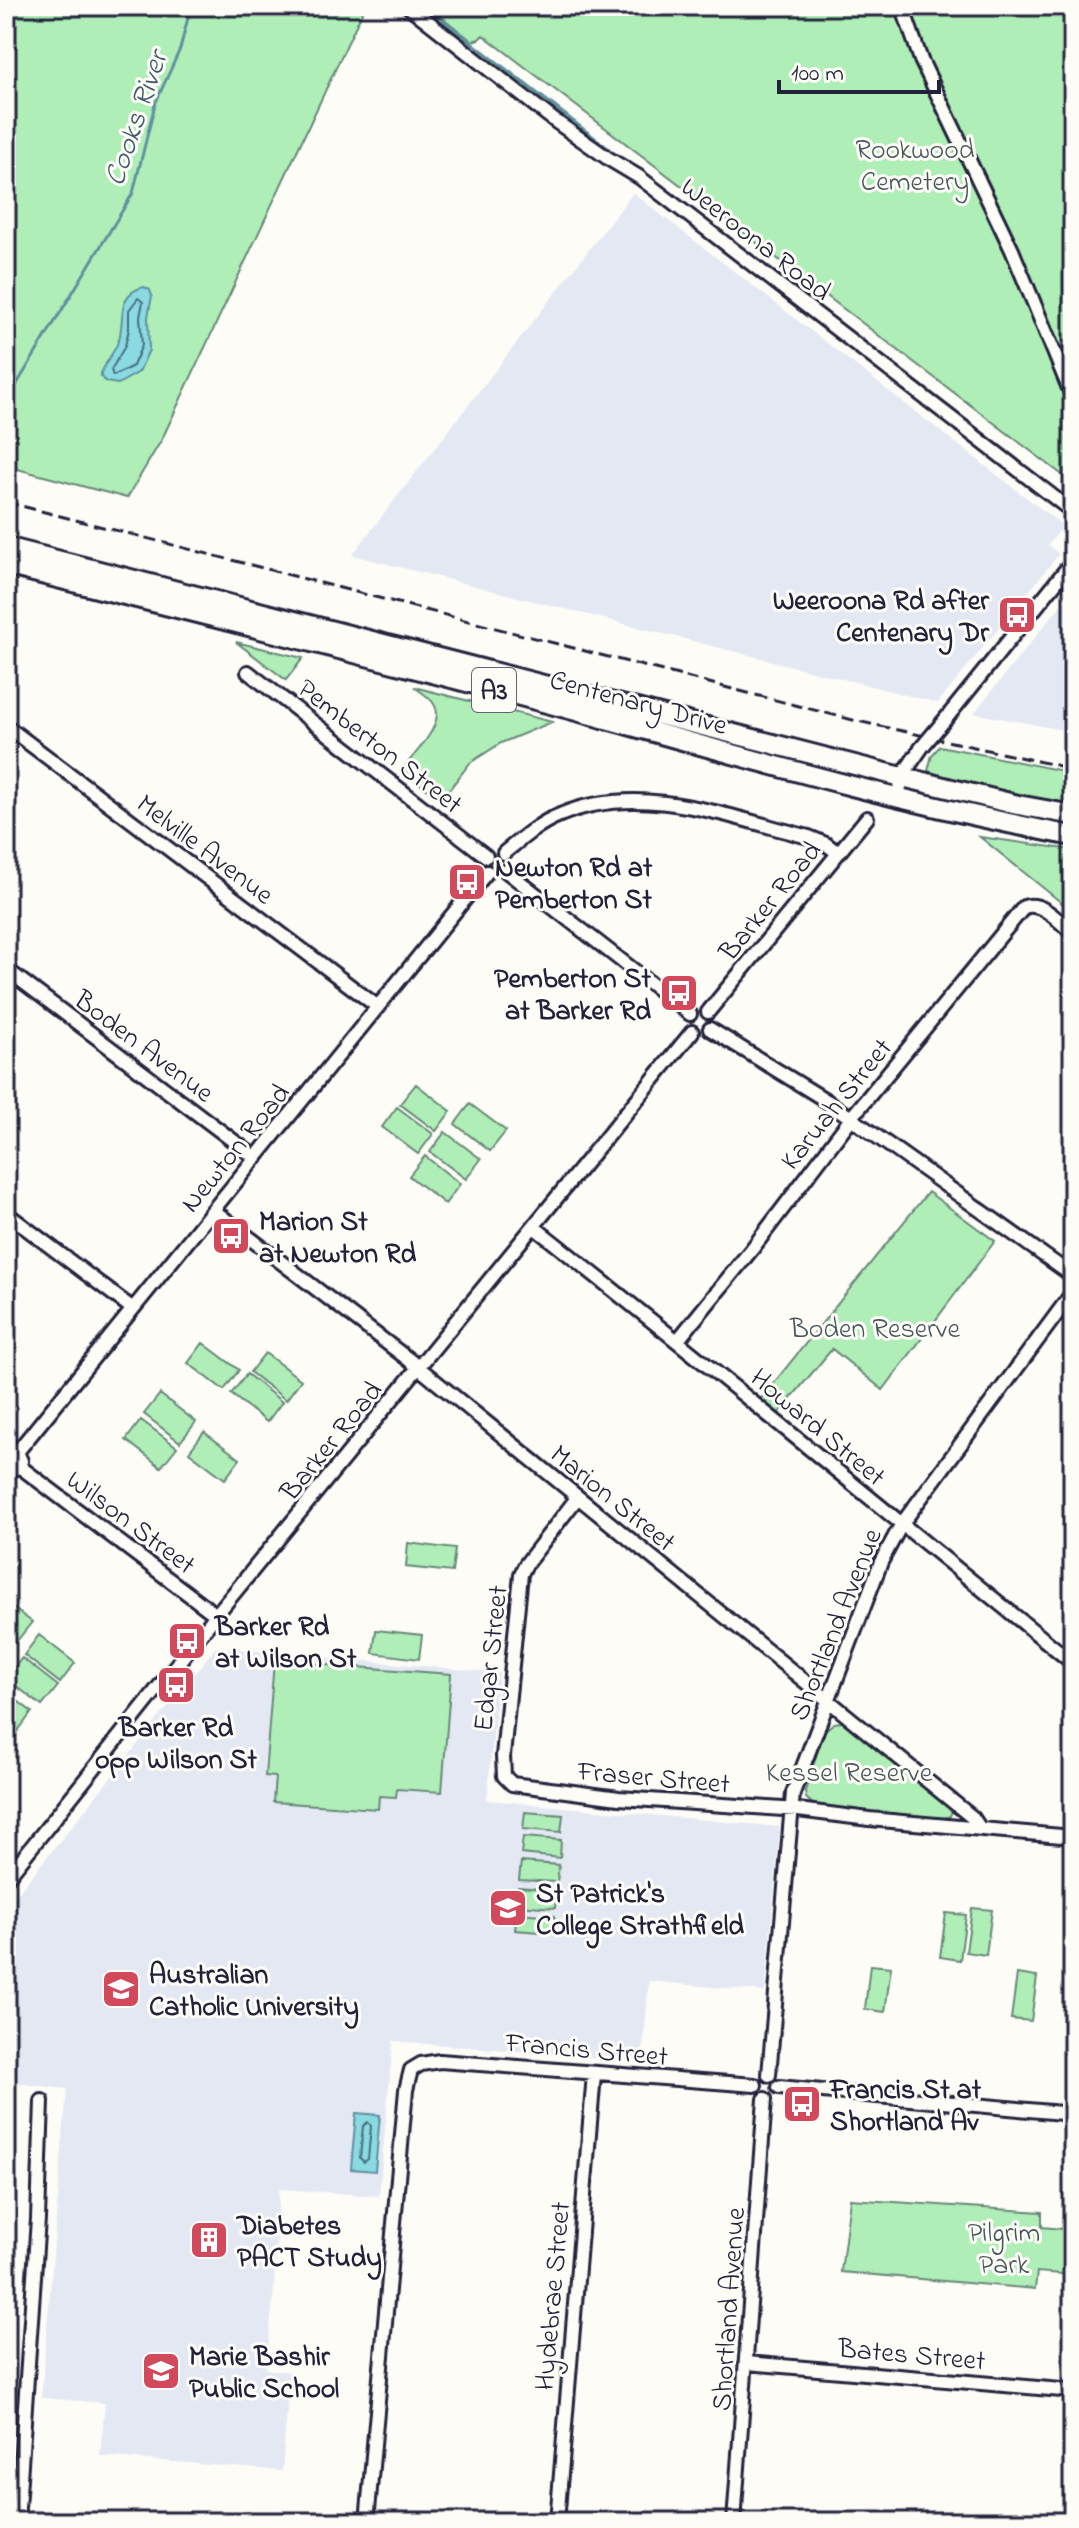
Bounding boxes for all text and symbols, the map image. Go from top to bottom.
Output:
water label: Cooks River [94,42,183,192]
scale bar [779,44,939,94]
text: 100 m [791,57,844,92]
park label: Rookwood Cemetery [856,131,975,204]
street label: Weeroona Road [671,169,839,313]
place label: Weeroona Rd after Centenary Dr [773,582,990,655]
bus stop icon: Weeroona Rd after Centenary Dr [996,594,1038,636]
street label: Centenary Drive [545,661,732,748]
road number: A3 [472,668,516,712]
street label: Pemberton Street [287,670,470,826]
street label: Melville Avenue [127,785,282,916]
street label: Barker Road [710,833,833,972]
place label: Newton Rd at Pemberton St [495,849,653,922]
bus stop icon: Newton Rd at Pemberton St [446,861,488,903]
place label: Pemberton St at Barker Rd [494,960,652,1033]
bus stop icon: Pemberton St at Barker Rd [658,972,700,1014]
street label: Boden Avenue [63,981,222,1114]
street label: Karuah Street [772,1030,904,1180]
street label: Newton Road [172,1076,302,1223]
place label: Marion St at Newton Rd [259,1203,417,1276]
bus stop icon: Marion St at Newton Rd [210,1215,252,1257]
park label: Boden Reserve [789,1310,961,1351]
street label: Howard Street [740,1360,894,1498]
street label: Barker Road [271,1373,394,1512]
street label: Marion Street [540,1436,684,1563]
street label: Wilson Street [56,1461,203,1586]
street label: Shortland Avenue [780,1523,895,1728]
street label: Edgar Street [464,1583,521,1733]
place label: Barker Rd at Wilson St [213,1608,357,1681]
bus stop icon: Barker Rd at Wilson St [166,1620,208,1662]
bus stop icon: Barker Rd opp Wilson St [155,1664,197,1706]
place label: Barker Rd opp Wilson St [95,1709,258,1782]
street label: Fraser Street [575,1752,732,1807]
park label: Kessel Reserve [766,1754,933,1795]
place label: St Patrick's College Strathfield [536,1875,744,1949]
school or university icon: St Patrick's College Strathfield [487,1887,529,1929]
place label: Australian Catholic University [149,1956,359,2029]
school or university icon: Australian Catholic University [100,1968,142,2010]
street label: Francis Street [503,2024,670,2079]
place label: Francis St at Shortland Av [828,2071,982,2144]
bus stop icon: Francis St at Shortland Av [781,2083,823,2125]
street label: Hydebrae Street [526,2200,583,2393]
street label: Shortland Avenue [703,2206,758,2412]
place label: Diabetes PACT Study [235,2207,382,2280]
park label: Pilgrim Park [968,2214,1040,2287]
building icon: Diabetes PACT Study [188,2219,230,2261]
street label: Bates Street [835,2330,987,2383]
place label: Marie Bashir Public School [189,2338,340,2411]
school or university icon: Marie Bashir Public School [140,2350,182,2392]

